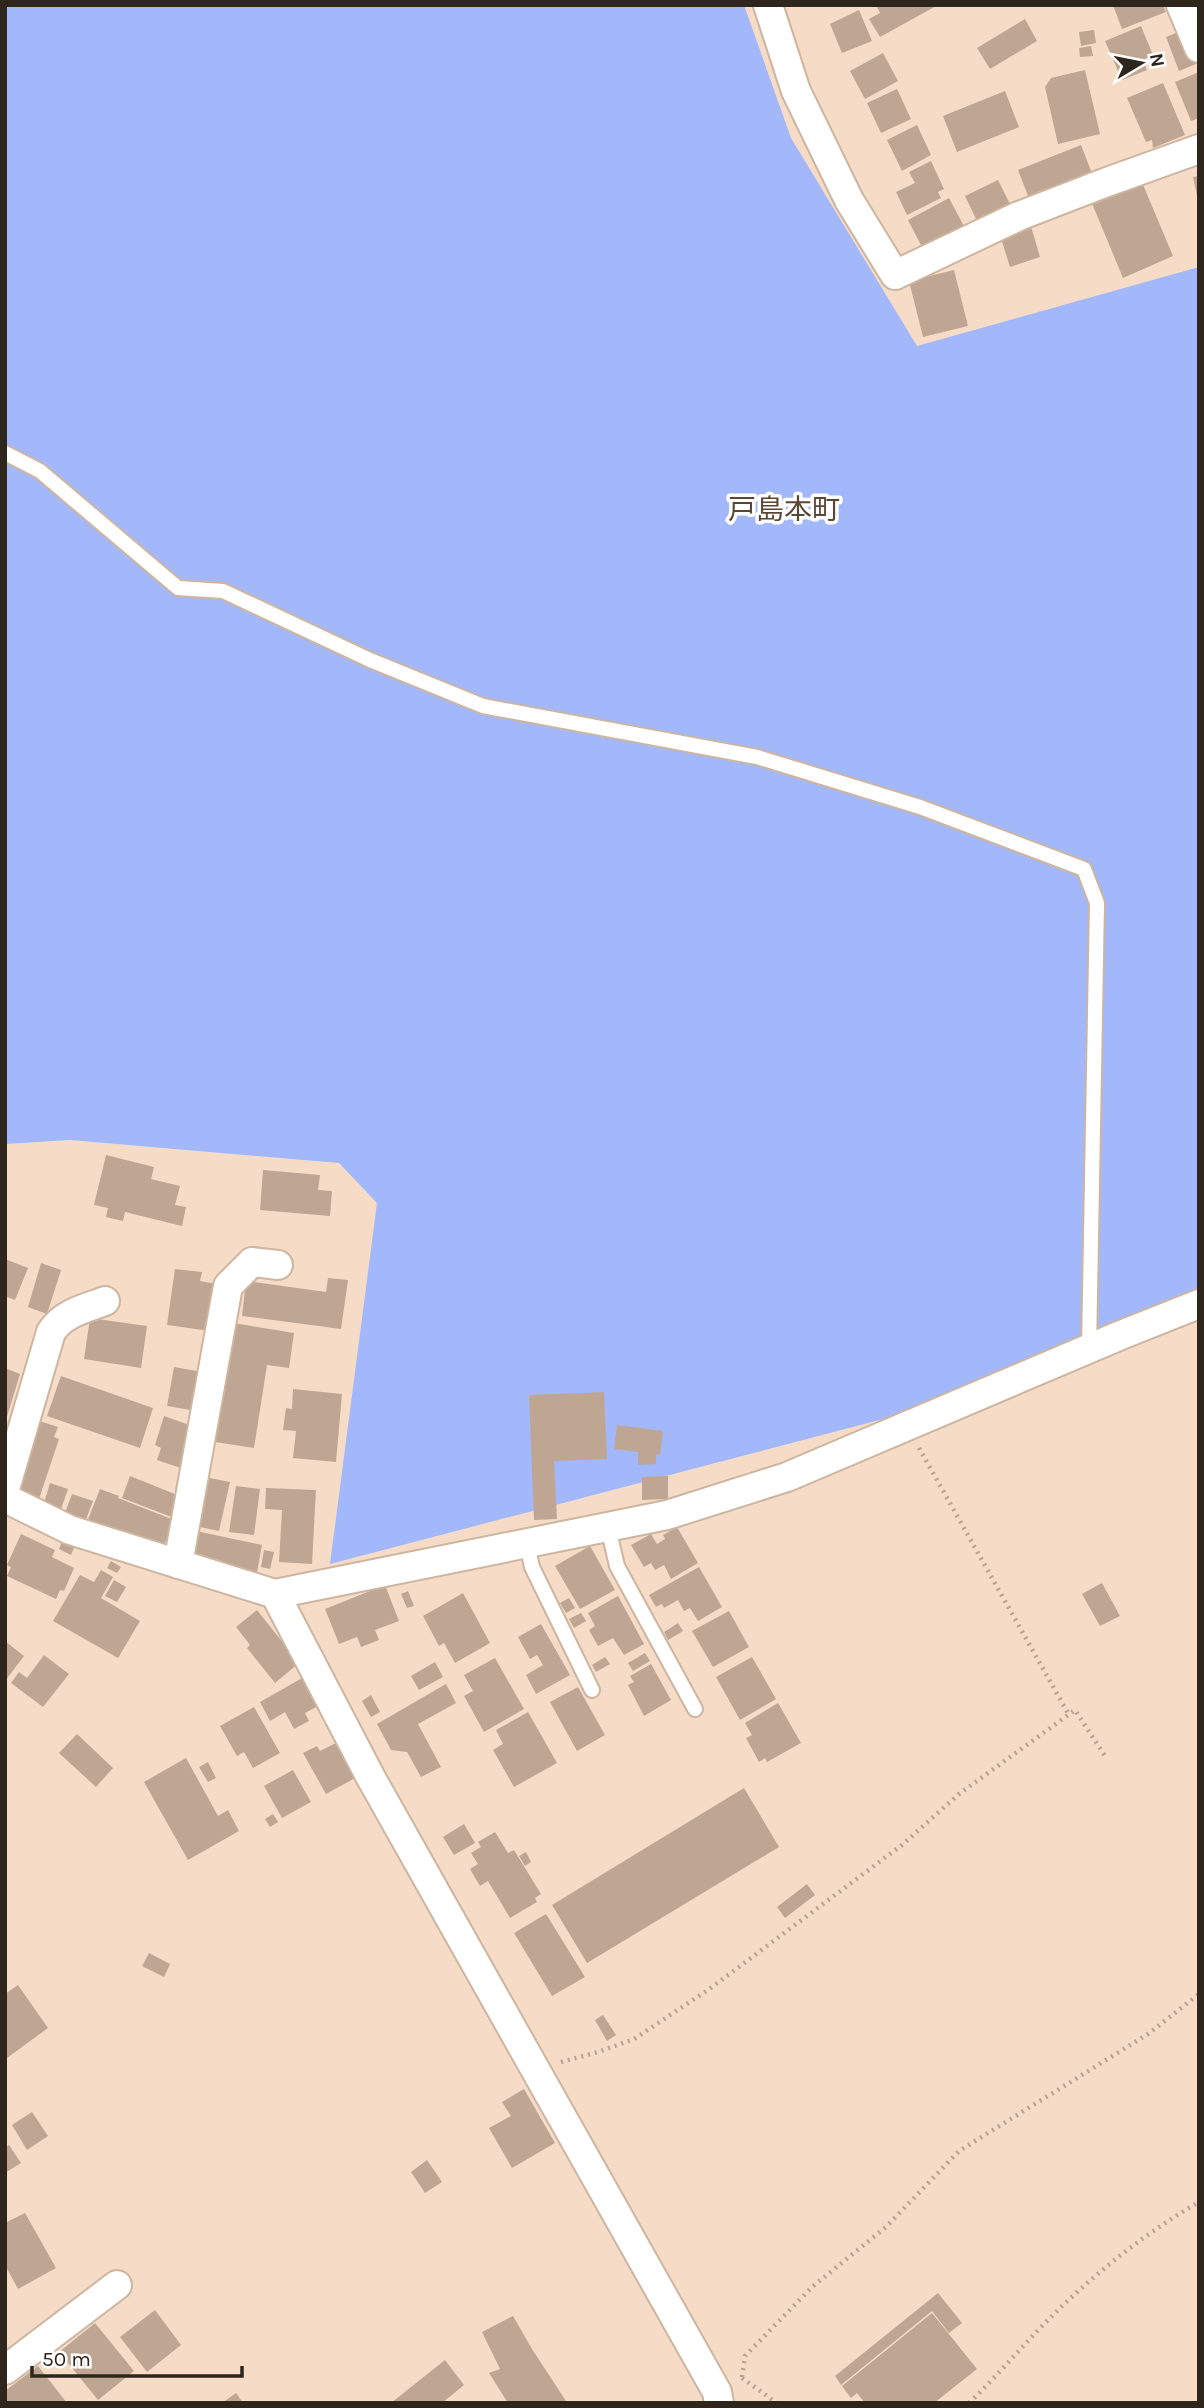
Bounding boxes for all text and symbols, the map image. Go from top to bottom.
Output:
north arrow [1106,28,1176,98]
text: N [1145,52,1169,69]
district label: 戸島本町 [728,493,840,526]
scale bar [32,2334,242,2378]
text: 50 m [42,2347,91,2371]

